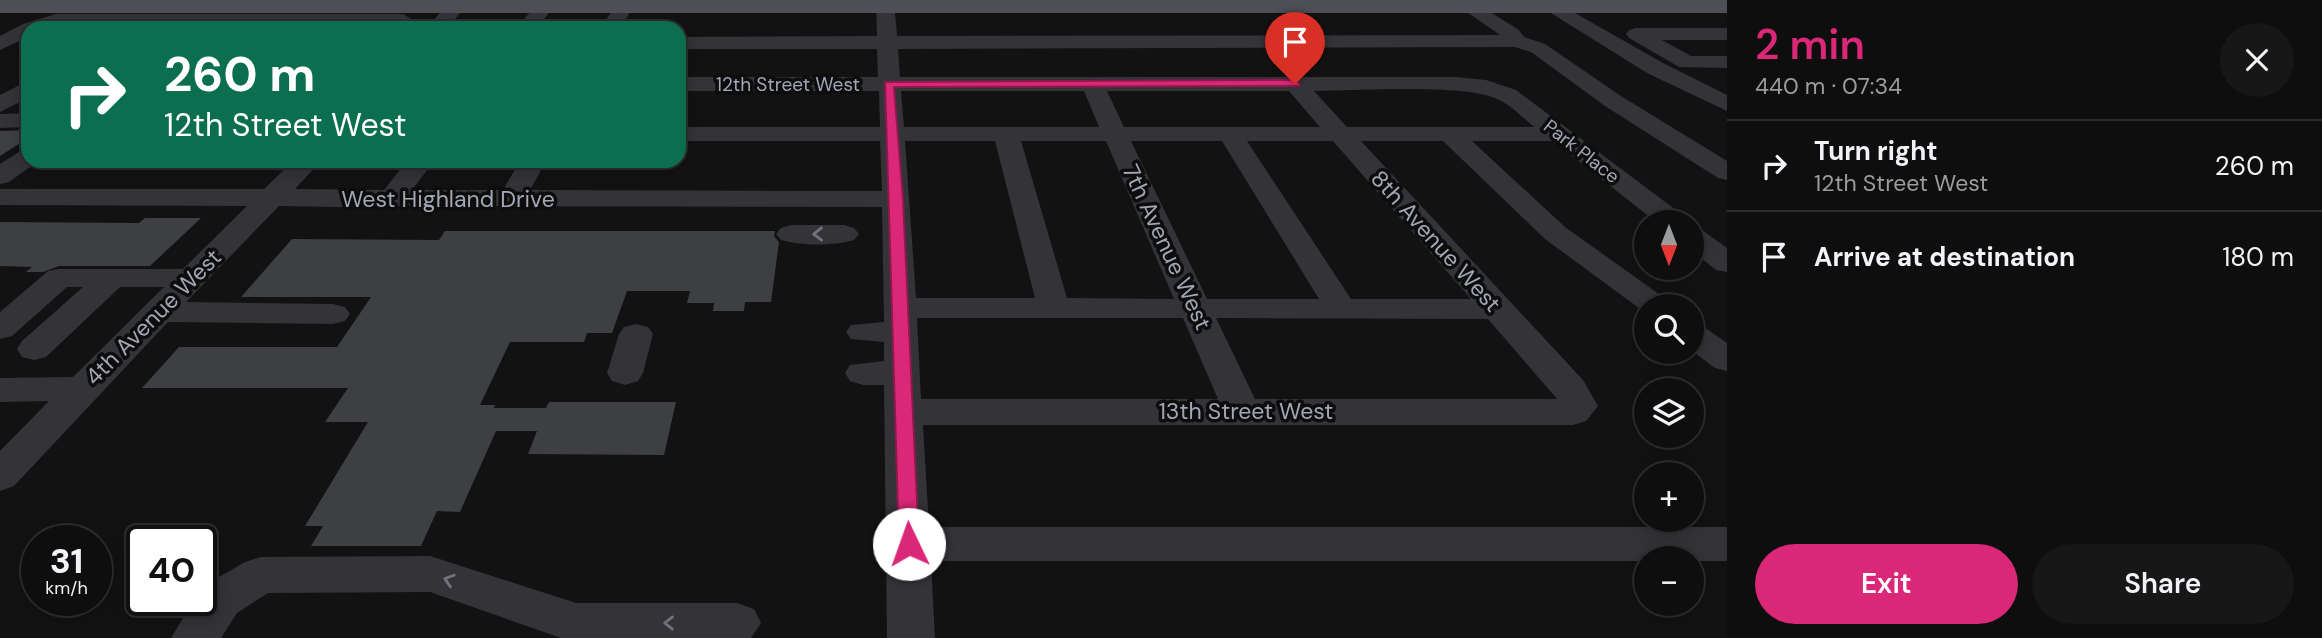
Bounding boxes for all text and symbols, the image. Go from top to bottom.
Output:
pin [1265,12.0,1325,84]
text: 2 min [1755,17,1865,72]
icon: arrive [1276,23,1314,61]
button: close [2220,23,2294,97]
text: 260 m [164,42,315,106]
icon: right [49,49,140,140]
text: 440 m · 07:34 [1755,71,1902,101]
street label: 12th Street West [716,72,860,97]
text: 12th Street West [164,104,407,146]
street label: Park Place [1539,114,1625,189]
text: Turn right [1814,134,1938,168]
icon: right [1755,147,1793,185]
text: 260 m [2215,149,2294,183]
street label: 7th Avenue West [1116,159,1218,335]
street label: 8th Avenue West [1364,164,1508,318]
text: 12th Street West [1814,168,1988,198]
street label: West Highland Drive [341,184,555,214]
north arrow [1634,210,1704,280]
map controls [1634,210,1704,616]
one-way arrow [812,226,823,242]
icon: arrive [1755,238,1793,276]
text: Arrive at destination [1814,240,2075,274]
text: 180 m [2222,240,2294,274]
street label: 4th Avenue West [78,242,228,392]
button: search [1634,294,1704,364]
button: layers [1634,378,1704,448]
street label: 13th Street West [1159,396,1333,426]
button: + [1634,462,1704,532]
position arrow [872,507,946,581]
speed limit sign: 40 [126,525,217,616]
text: 31 [50,538,83,584]
button: Exit [1755,544,2018,624]
button: Share [2032,544,2294,624]
button: − [1634,546,1704,616]
one-way arrow [443,574,455,588]
text: km/h [45,576,88,600]
one-way arrow [663,615,674,631]

